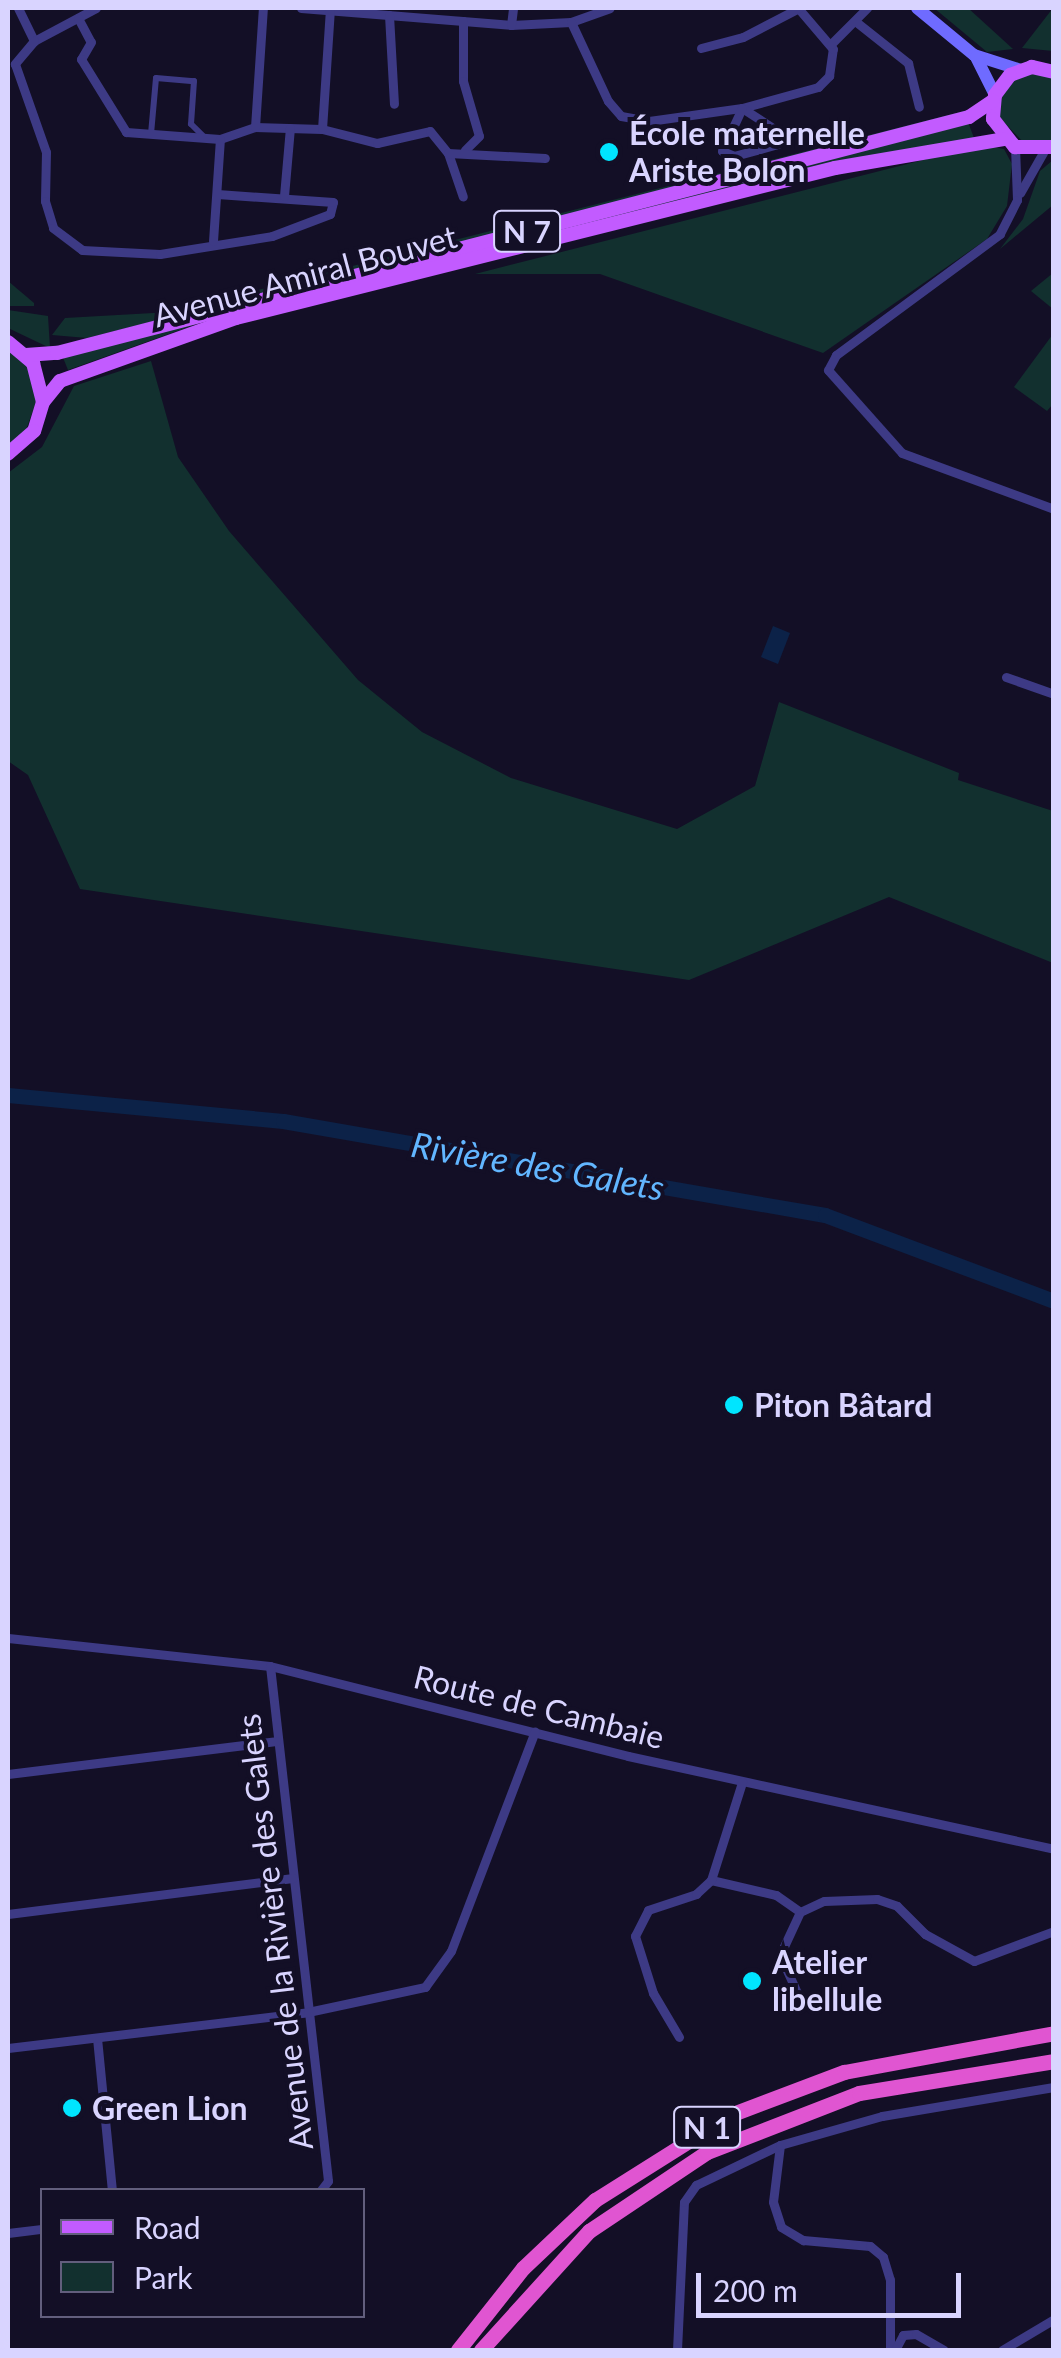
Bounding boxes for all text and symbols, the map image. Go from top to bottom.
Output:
place label: École maternelle Ariste Bolon [629,115,865,190]
marker: École maternelle Ariste Bolon [598,141,620,163]
road number: N 7 [492,206,562,256]
street label: Avenue Amiral Bouvet [149,217,461,335]
water label: Rivière des Galets [408,1122,668,1208]
place label: Piton Bâtard [754,1386,933,1424]
marker: Piton Bâtard [723,1394,745,1416]
street label: Route de Cambaie [410,1657,668,1757]
street label: Avenue de la Rivière des Galets [229,1712,321,2152]
place label: Atelier libellule [772,1944,882,2019]
marker: Atelier libellule [741,1970,763,1992]
place label: Green Lion [92,2089,248,2127]
marker: Green Lion [61,2097,83,2119]
road number: N 1 [672,2102,742,2152]
legend [40,2188,365,2318]
text: Road [134,2209,201,2245]
scale bar [701,2253,966,2315]
text: Park [134,2259,193,2295]
text: 200 m [713,2272,798,2308]

